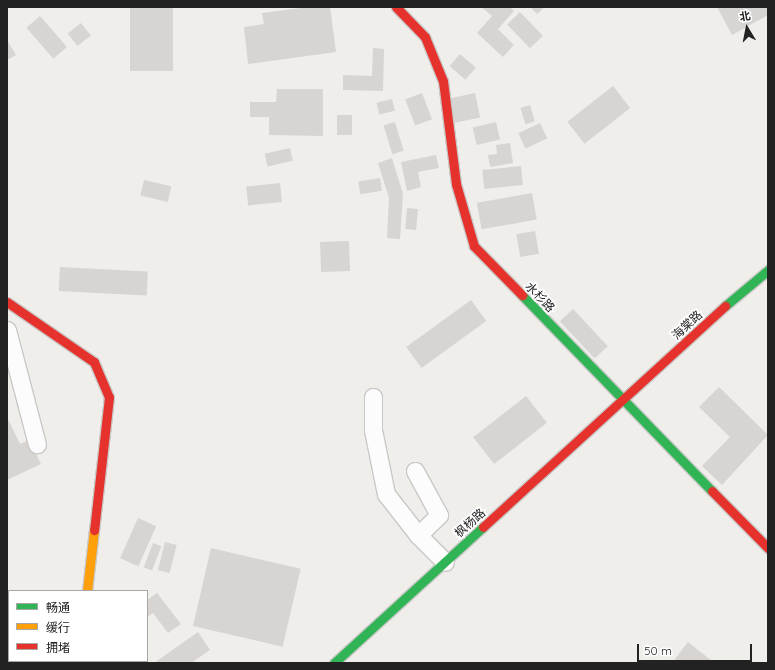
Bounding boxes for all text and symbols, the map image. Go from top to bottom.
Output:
north arrow [727,8,767,48]
text: 北 [738,8,752,24]
street label: 水杉路 [522,279,558,315]
street label: 海棠路 [669,307,705,343]
street label: 枫杨路 [452,506,488,540]
legend [8,590,148,662]
text: 畅通 [46,600,70,615]
text: 缓行 [46,620,70,635]
scale bar [639,636,754,662]
text: 拥堵 [46,640,70,655]
text: 50 m [644,643,672,658]

